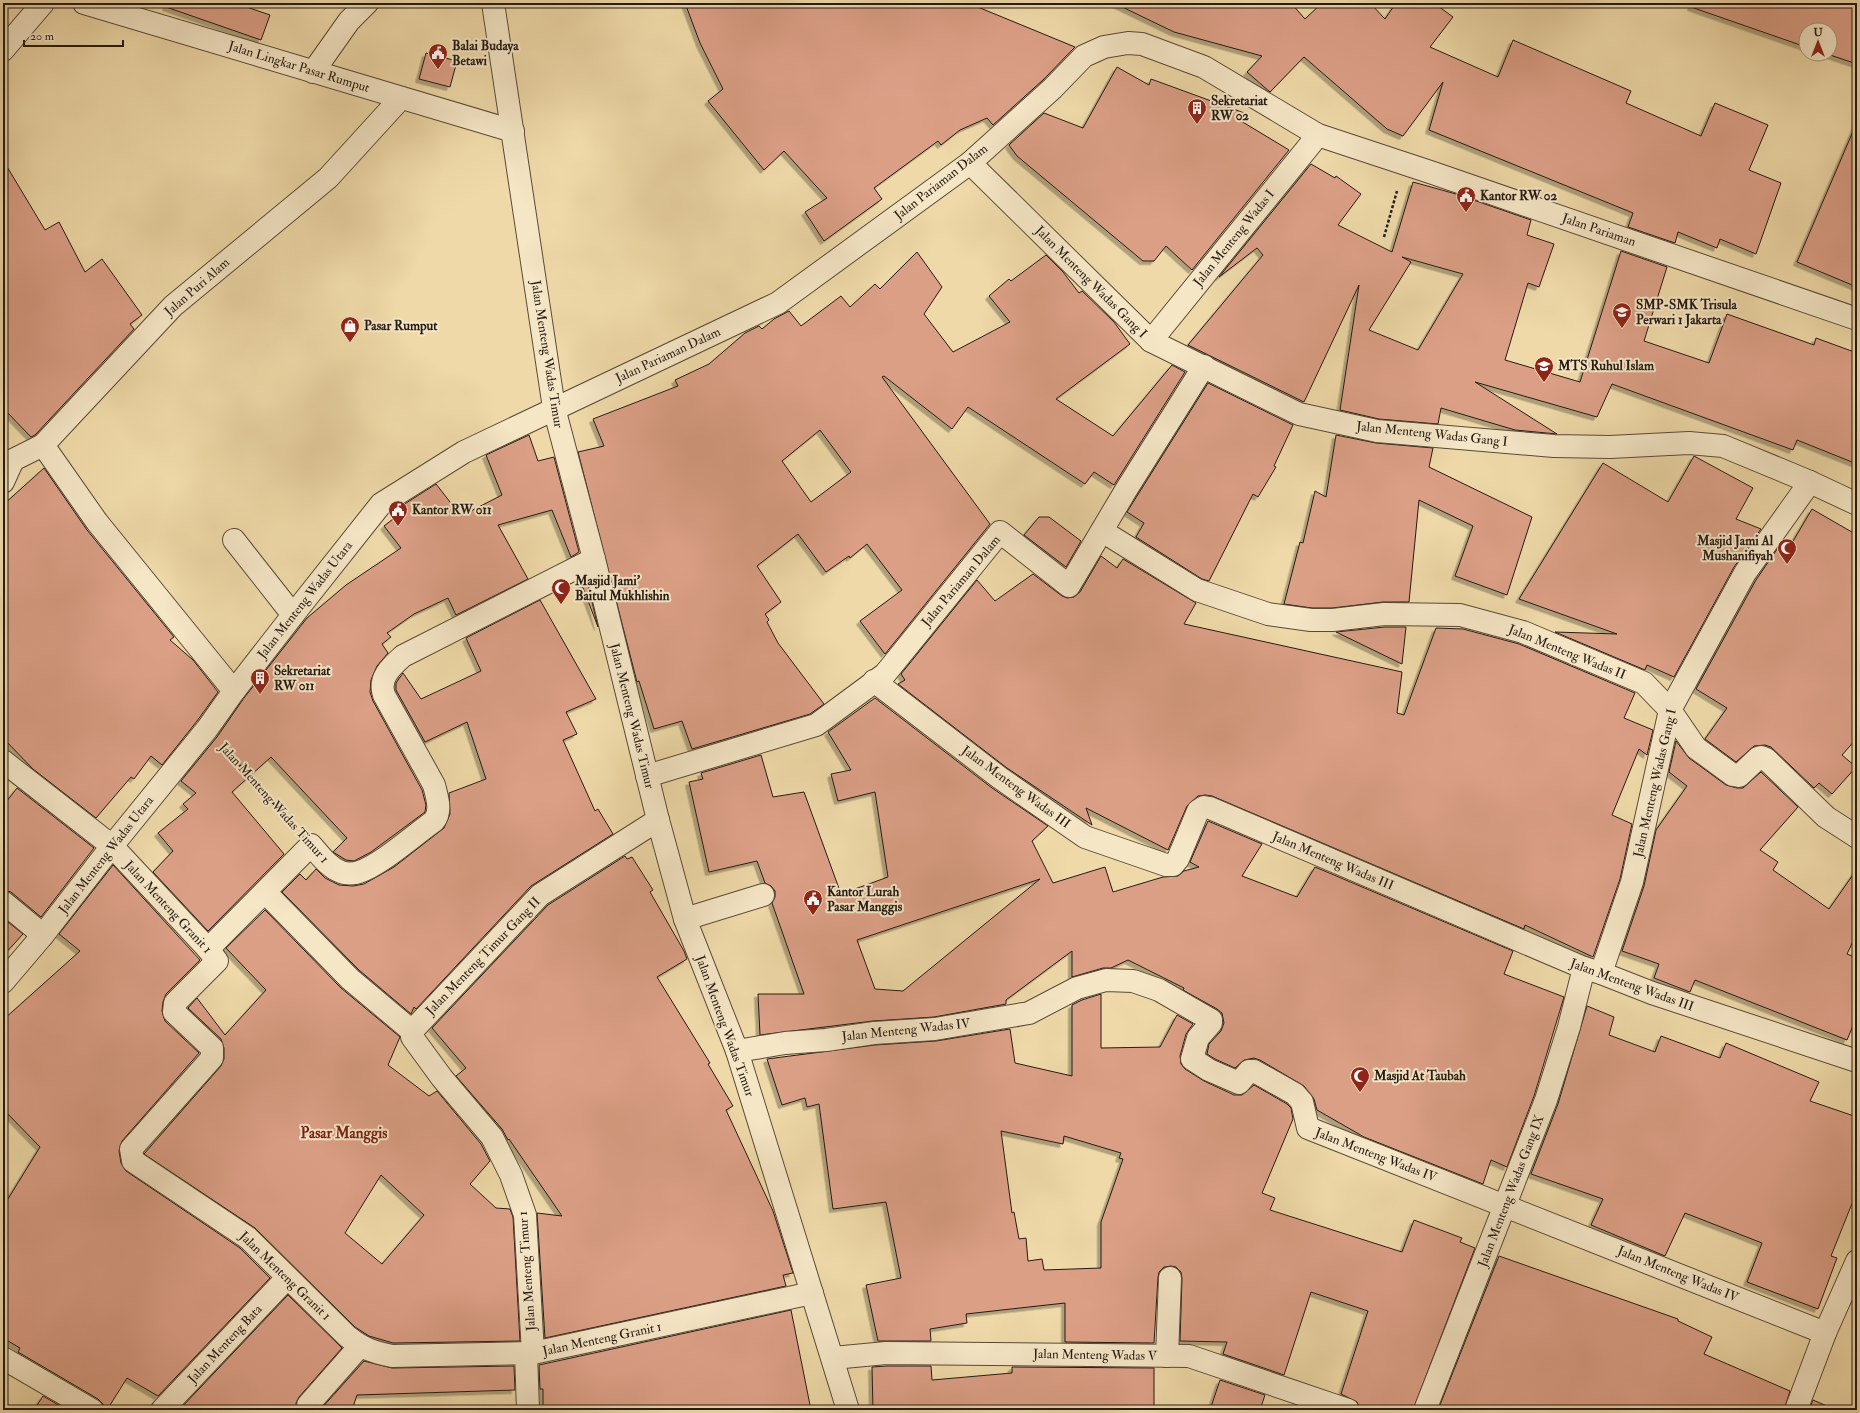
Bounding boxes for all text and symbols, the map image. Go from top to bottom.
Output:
scale bar [24,22,123,48]
north arrow [1798,22,1838,62]
text: U [1813,26,1823,39]
text: 20 m [30,29,55,44]
street label: Jalan Lingkar Pasar Rumput [225,38,372,97]
place label: Balai Budaya Betawi [452,38,519,69]
public building icon: Balai Budaya Betawi [427,42,449,70]
place label: Sekretariat RW 02 [1211,93,1268,124]
building icon: Sekretariat RW 02 [1186,97,1208,125]
street label: Jalan Pariaman Dalam [890,141,991,224]
public building icon: Kantor RW 02 [1455,185,1477,213]
street label: Jalan Menteng Wadas I [1189,186,1278,290]
place label: Kantor RW 02 [1480,188,1557,204]
street label: Jalan Pariaman [1559,210,1638,250]
street label: Jalan Menteng Wadas Gang I [1031,222,1150,341]
street label: Jalan Puri Alam [160,254,233,320]
street label: Jalan Menteng Wadas Timur [527,278,567,429]
place label: SMP-SMK Trisula Perwari 1 Jakarta [1636,297,1738,329]
school or university icon: SMP-SMK Trisula Perwari 1 Jakarta [1611,301,1633,329]
shop icon: Pasar Rumput [339,315,361,343]
place label: Pasar Rumput [364,318,438,335]
street label: Jalan Pariaman Dalam [612,324,723,387]
school or university icon: MTS Ruhul Islam [1533,355,1555,383]
place label: MTS Ruhul Islam [1557,358,1655,374]
street label: Jalan Menteng Wadas Gang I [1355,418,1508,450]
public building icon: Kantor RW 011 [387,499,409,527]
place label: Kantor RW 011 [412,502,492,518]
street label: Jalan Pariaman Dalam [917,532,1004,631]
place label: Masjid Jami Al Mushanifiyah [1696,533,1774,565]
street label: Jalan Menteng Wadas Utara [253,537,356,663]
mosque icon: Masjid Jami Al Mushanifiyah [1776,537,1798,565]
place label: Masjid Jami' Baitul Mukhlishin [574,573,670,604]
mosque icon: Masjid Jami' Baitul Mukhlishin [550,577,572,605]
street label: Jalan Menteng Wadas II [1505,621,1628,683]
street label: Jalan Menteng Wadas Timur [606,641,658,790]
place label: Sekretariat RW 011 [274,663,331,694]
building icon: Sekretariat RW 011 [249,667,271,695]
street label: Jalan Menteng Wadas Gang I [1630,707,1680,860]
street label: Jalan Menteng Wadas Timur 1 [215,739,333,867]
street label: Jalan Menteng Wadas III [958,742,1073,832]
street label: Jalan Menteng Wadas Utara [54,792,157,918]
street label: Jalan Menteng Wadas III [1269,828,1396,894]
street label: Jalan Menteng Granit 1 [120,857,215,957]
place label: Kantor Lurah Pasar Manggis [827,884,903,916]
public building icon: Kantor Lurah Pasar Manggis [802,888,824,916]
street label: Jalan Menteng Timur Gang II [422,894,544,1019]
street label: Jalan Menteng Wadas Timur [692,952,758,1099]
street label: Jalan Menteng Wadas III [1567,955,1696,1015]
street label: Jalan Menteng Wadas IV [840,1015,972,1045]
mosque icon: Masjid At Taubah [1349,1065,1371,1093]
place label: Masjid At Taubah [1373,1068,1466,1084]
street label: Jalan Menteng Wadas Gang IX [1474,1112,1548,1270]
district label: Pasar Manggis [301,1124,387,1144]
street label: Jalan Menteng Wadas IV [1312,1124,1440,1186]
street label: Jalan Menteng Timur 1 [515,1210,539,1333]
street label: Jalan Menteng Granit 1 [235,1227,334,1324]
street label: Jalan Menteng Wadas IV [1614,1242,1742,1306]
street label: Jalan Menteng Bata [184,1301,266,1387]
street label: Jalan Menteng Granit 1 [540,1319,663,1360]
street label: Jalan Menteng Wadas V [1032,1346,1158,1364]

